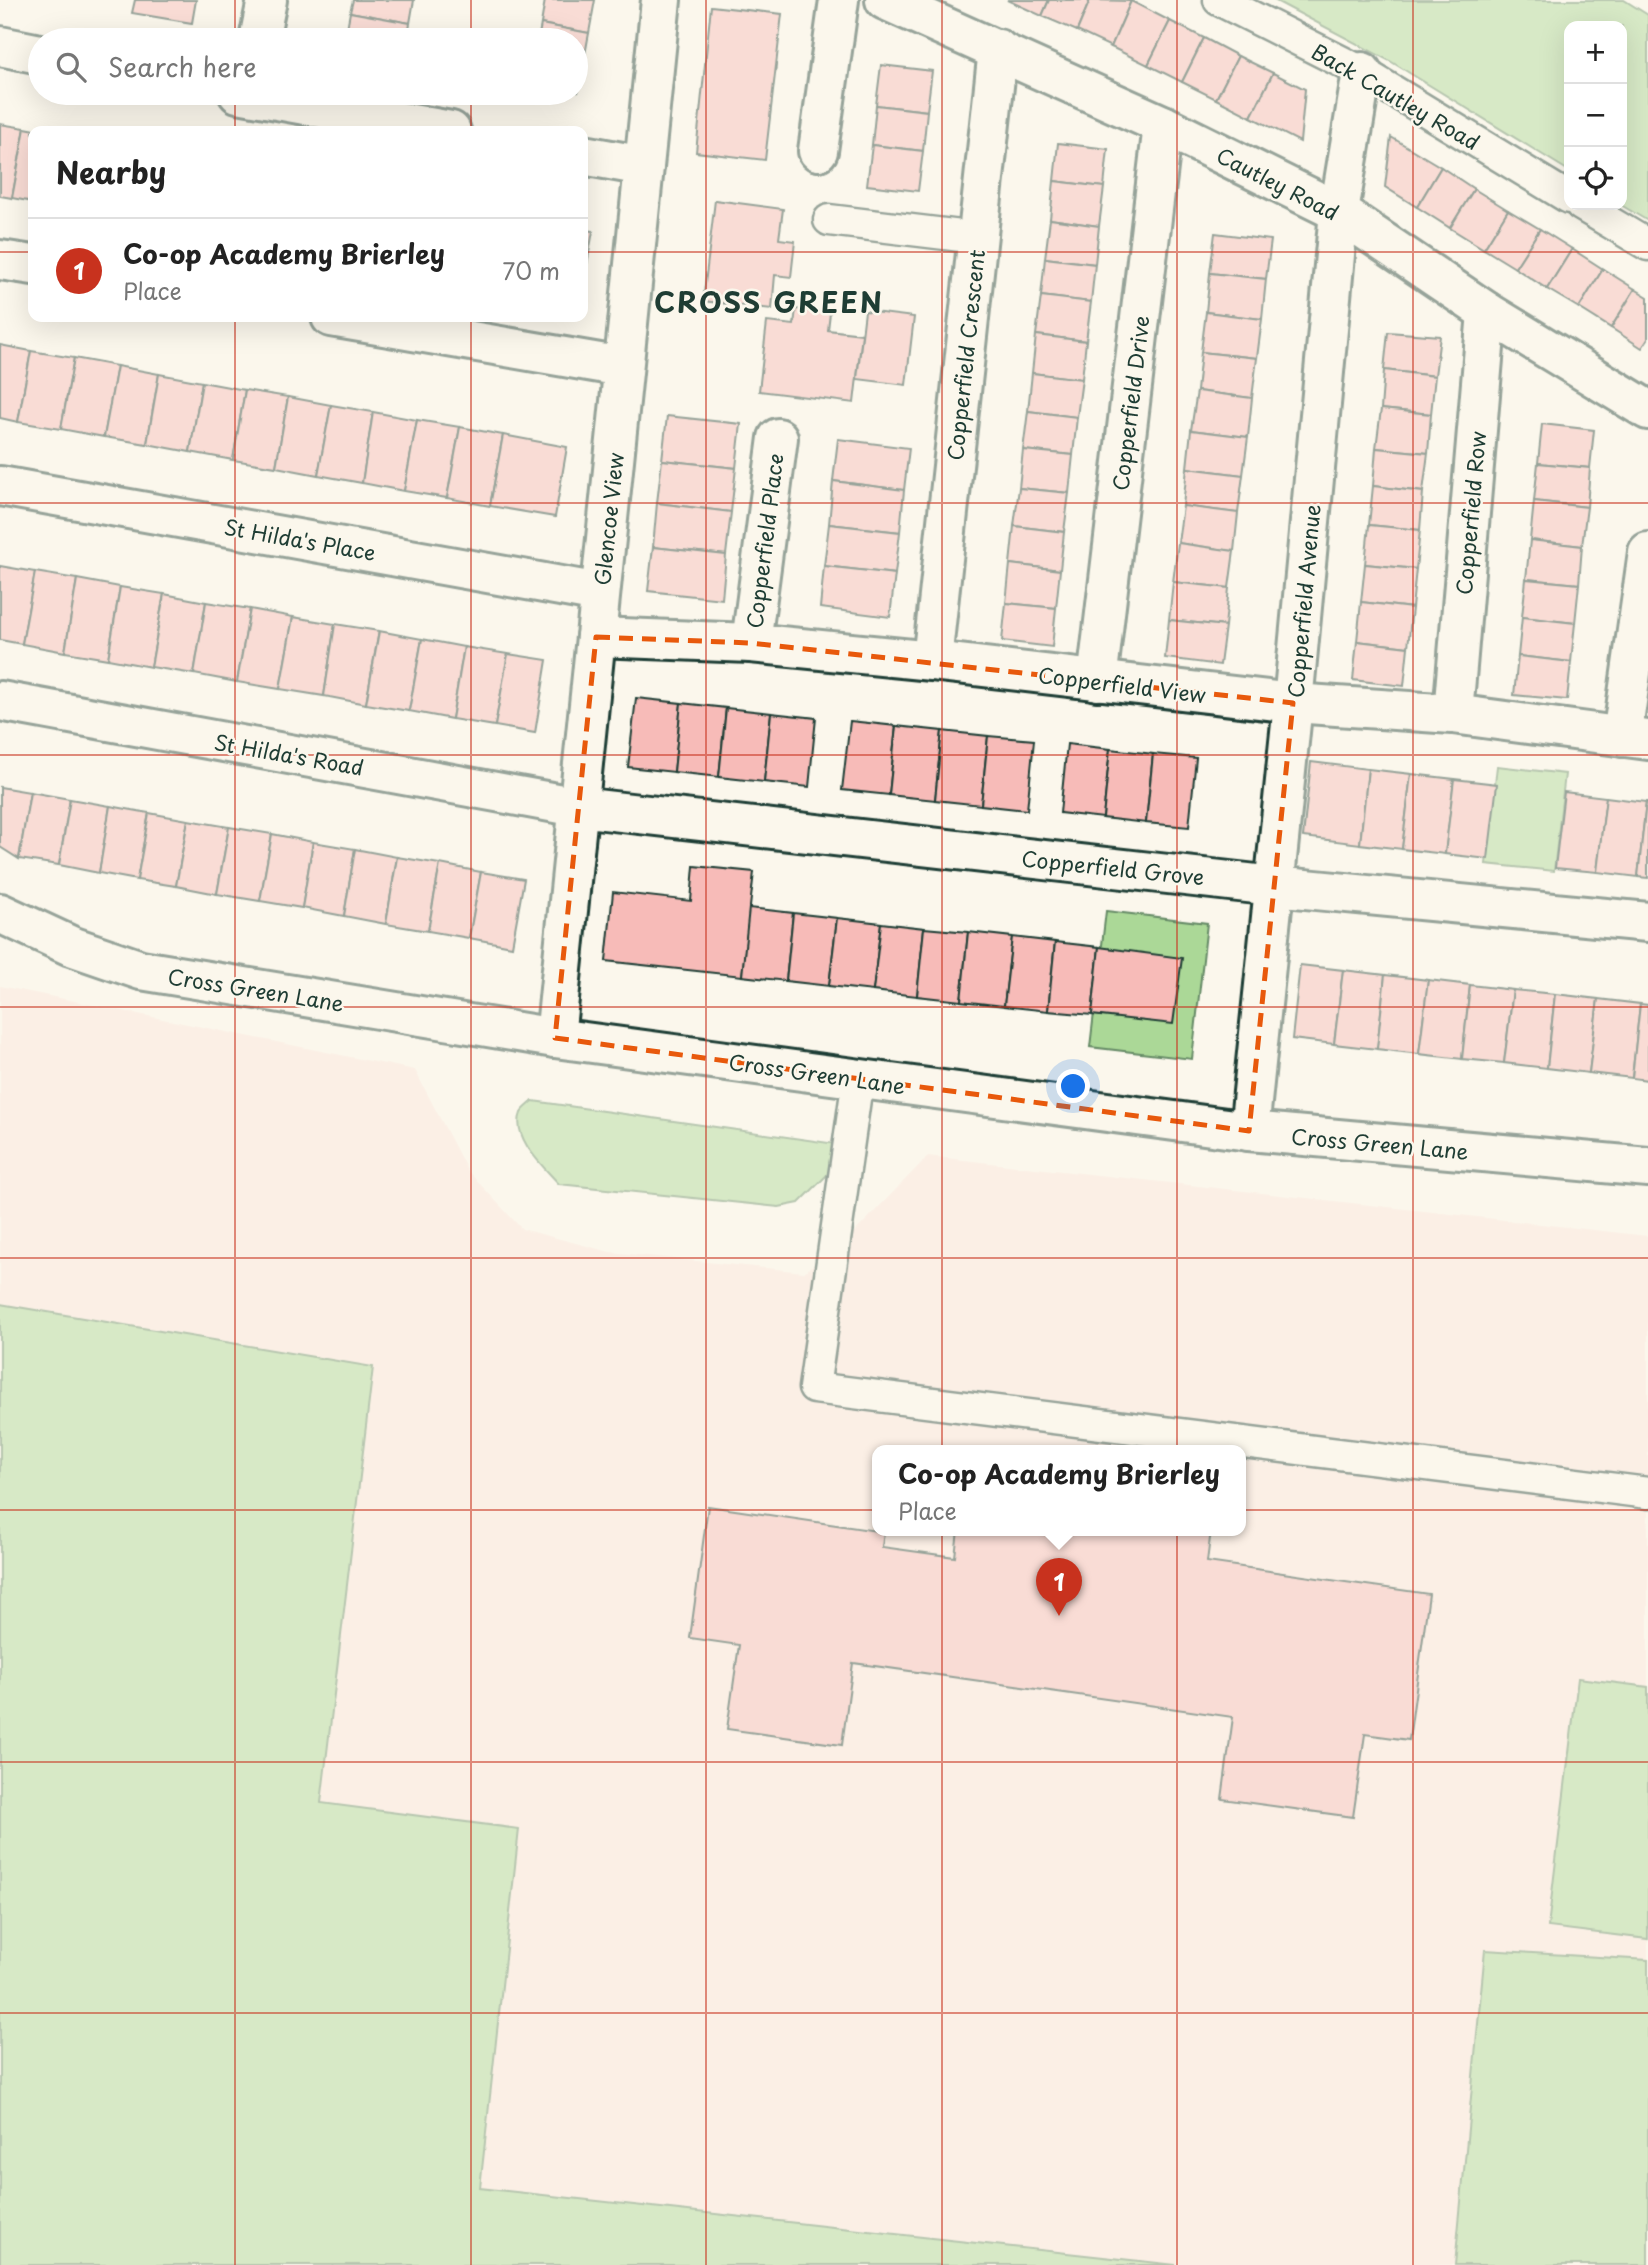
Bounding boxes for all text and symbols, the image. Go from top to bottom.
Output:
map controls [1564,21,1627,210]
button: + [1564,21,1627,84]
search box [28,28,588,105]
street label: Back Cautley Road [1306,35,1486,157]
text: Search here [108,47,257,86]
icon: search [52,48,90,86]
button: − [1564,84,1627,147]
street label: Cautley Road [1211,138,1345,228]
button: locate [1564,147,1627,210]
text: Nearby [56,149,166,194]
text: Co-op Academy Brierley [123,234,445,273]
street label: Copperfield Crescent [938,248,992,462]
text: 1 [74,253,85,288]
text: 70 m [502,253,560,288]
text: Place [123,273,182,308]
district label: CROSS GREEN [654,280,884,323]
street label: Copperfield Drive [1103,314,1157,492]
street label: Copperfield Row [1447,430,1493,596]
street label: Glencoe View [585,451,631,587]
street label: Copperfield Place [737,452,791,630]
street label: Copperfield Avenue [1279,503,1327,699]
street label: St Hilda's Place [222,510,378,568]
street label: Copperfield View [1036,658,1208,710]
street label: St Hilda's Road [212,725,366,783]
street label: Copperfield Grove [1020,842,1206,892]
street label: Cross Green Lane [166,959,346,1019]
street label: Cross Green Lane [727,1045,907,1101]
your location [1056,1069,1090,1103]
street label: Cross Green Lane [1290,1119,1470,1167]
popup [872,1445,1246,1536]
text: Co-op Academy Brierley [898,1454,1220,1493]
text: Place [898,1493,957,1528]
pin: 1 [1036,1558,1082,1616]

